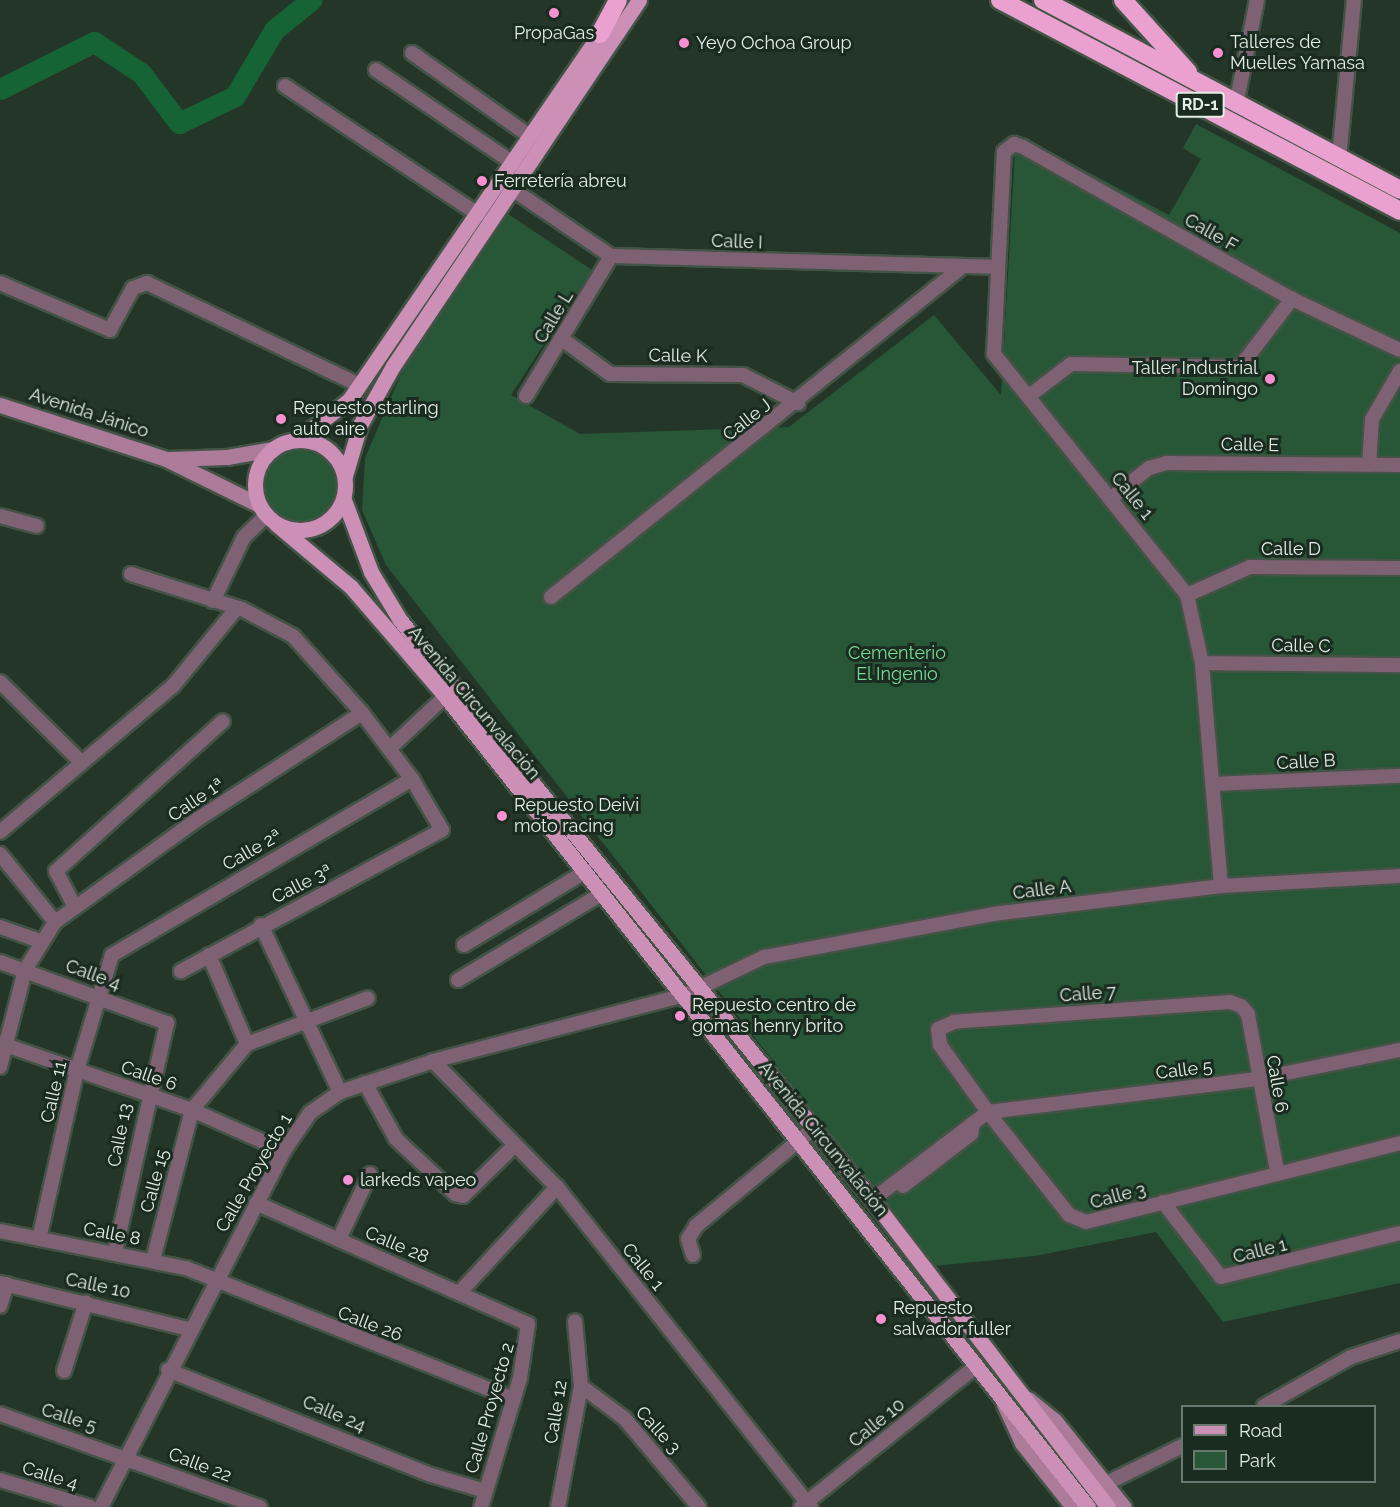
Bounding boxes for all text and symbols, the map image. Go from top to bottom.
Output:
marker: PropaGas [547,6,561,20]
place label: PropaGas [514,22,594,44]
place label: Yeyo Ochoa Group [696,32,852,54]
place label: Talleres de Muelles Yamasa [1230,32,1365,74]
marker: Yeyo Ochoa Group [677,36,691,50]
marker: Talleres de Muelles Yamasa [1211,46,1225,60]
road number: RD-1 [1174,92,1226,118]
place label: Ferretería abreu [494,170,627,192]
marker: Ferretería abreu [475,174,489,188]
street label: Calle F [1181,209,1241,257]
street label: Calle I [711,230,763,254]
street label: Calle L [530,287,578,347]
street label: Calle K [648,345,708,367]
place label: Taller Industrial Domingo [1131,358,1258,400]
marker: Taller Industrial Domingo [1263,372,1277,386]
street label: Avenida Jánico [26,383,152,443]
street label: Calle J [718,394,776,446]
place label: Repuesto starling auto aire [293,398,439,440]
marker: Repuesto starling auto aire [274,412,288,426]
street label: Calle E [1221,434,1279,456]
street label: Calle 1 [1106,468,1158,524]
street label: Calle D [1261,538,1321,560]
street label: Avenida Circunvalación [404,622,544,784]
street label: Calle C [1271,635,1331,657]
park label: Cementerio El Ingenio [848,643,946,686]
street label: Calle B [1276,750,1336,774]
street label: Calle 1ª [164,774,228,826]
place label: Repuesto Deivi moto racing [514,795,639,838]
marker: Repuesto Deivi moto racing [495,809,509,823]
street label: Calle 2ª [219,825,285,875]
street label: Calle 3ª [268,860,336,908]
street label: Calle A [1011,876,1073,904]
street label: Calle 4 [63,955,123,995]
street label: Calle 7 [1059,981,1117,1007]
place label: Repuesto centro de gomas henry brito [692,995,856,1038]
marker: Repuesto centro de gomas henry brito [673,1009,687,1023]
street label: Calle 6 [1261,1054,1293,1114]
street label: Calle 6 [118,1056,180,1096]
street label: Calle 5 [1154,1056,1214,1084]
street label: Avenida Circunvalación [754,1057,892,1221]
street label: Calle 11 [36,1059,72,1125]
street label: Calle 13 [103,1101,137,1169]
street label: Calle Proyecto 1 [211,1110,297,1236]
street label: Calle 15 [136,1147,174,1215]
place label: larkeds vapeo [360,1169,477,1191]
marker: larkeds vapeo [341,1173,355,1187]
street label: Calle 3 [1088,1178,1148,1214]
street label: Calle 8 [82,1218,142,1250]
street label: Calle 28 [362,1222,432,1268]
street label: Calle 1 [1231,1234,1289,1268]
street label: Calle 1 [617,1239,669,1295]
street label: Calle 10 [64,1269,132,1303]
place label: Repuesto salvador fuller [893,1298,1011,1340]
street label: Calle 26 [335,1302,405,1346]
marker: Repuesto salvador fuller [874,1312,888,1326]
street label: Calle Proyecto 2 [461,1340,519,1476]
street label: Calle 12 [540,1379,572,1445]
street label: Calle 24 [299,1391,369,1437]
street label: Calle 10 [845,1394,909,1452]
street label: Calle 5 [39,1399,99,1437]
street label: Calle 3 [631,1402,685,1458]
legend [1181,1405,1376,1483]
text: Road [1239,1420,1282,1441]
street label: Calle 22 [165,1443,235,1487]
text: Park [1239,1450,1276,1471]
street label: Calle 4 [20,1457,80,1495]

